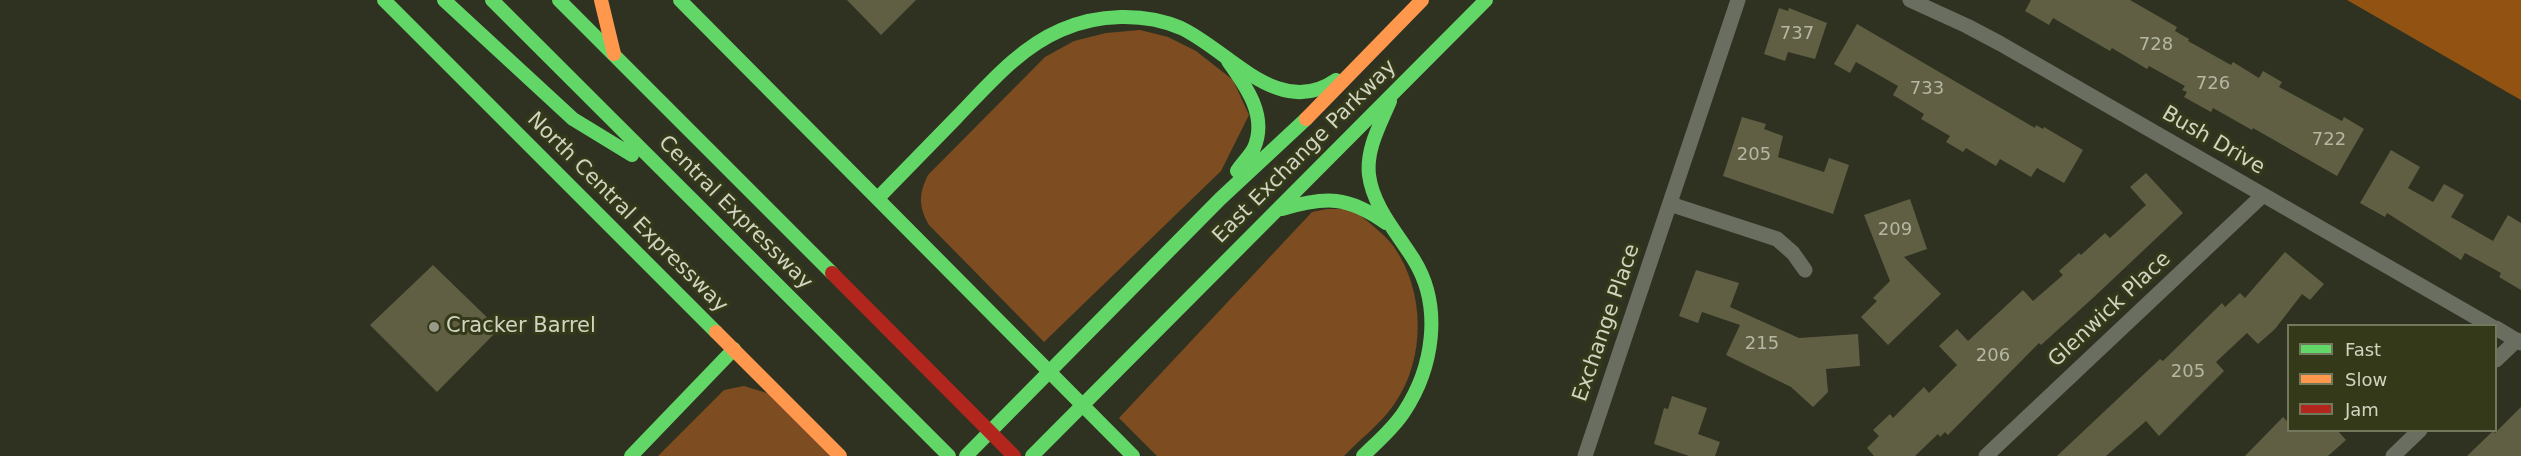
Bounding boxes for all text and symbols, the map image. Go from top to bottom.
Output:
house number: 737 [1780,23,1814,45]
house number: 728 [2139,34,2173,56]
street label: East Exchange Parkway [1208,55,1402,249]
house number: 726 [2196,73,2230,95]
house number: 733 [1910,78,1944,100]
street label: Bush Drive [2157,101,2269,181]
street label: North Central Expressway [522,108,732,318]
house number: 722 [2312,129,2346,151]
street label: Central Expressway [653,131,817,295]
house number: 205 [1737,144,1771,166]
house number: 209 [1878,219,1912,241]
street label: Exchange Place [1568,241,1646,405]
street label: Glenwick Place [2044,247,2176,373]
place label: Cracker Barrel [446,314,596,340]
marker: Cracker Barrel [427,320,441,334]
legend [2287,324,2497,432]
house number: 215 [1745,333,1779,355]
text: Fast [2345,339,2381,360]
house number: 206 [1976,345,2010,367]
house number: 205 [2171,361,2205,383]
text: Slow [2345,369,2387,390]
text: Jam [2345,399,2379,420]

